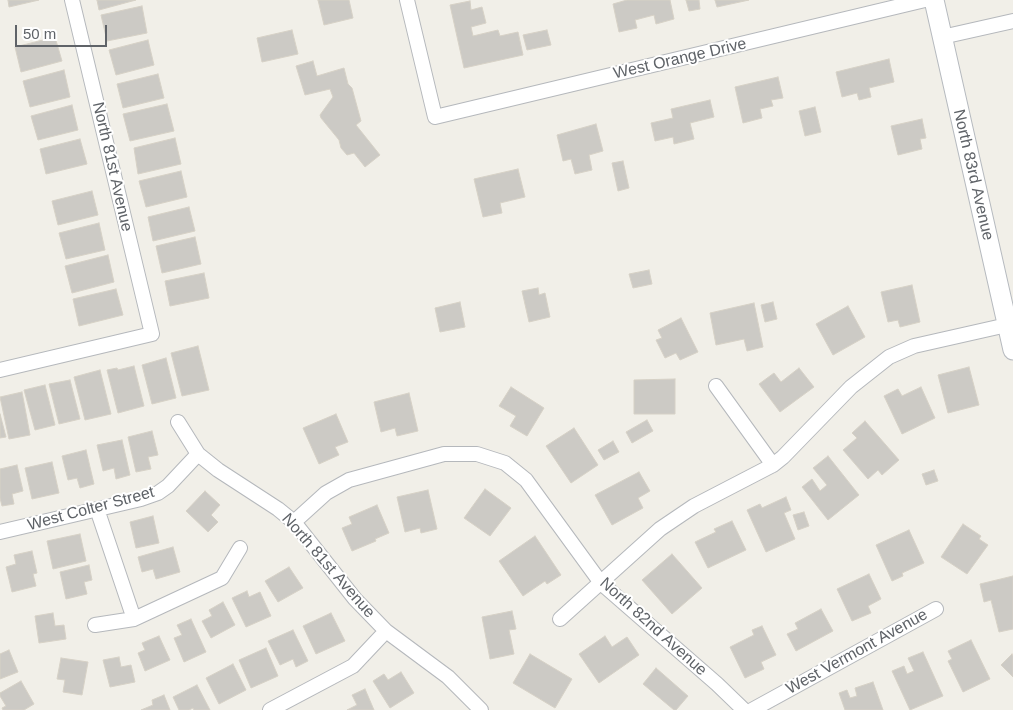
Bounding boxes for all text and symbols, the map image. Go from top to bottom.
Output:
scale bar [18,15,110,47]
text: 50 m [23,25,56,42]
street label: West Orange Drive [612,34,748,84]
street label: North 81st Avenue [88,100,136,234]
street label: North 83rd Avenue [949,108,997,242]
street label: West Colter Street [26,483,156,535]
street label: North 81st Avenue [277,510,379,622]
street label: North 82nd Avenue [595,574,711,680]
street label: West Vermont Avenue [783,605,931,699]

